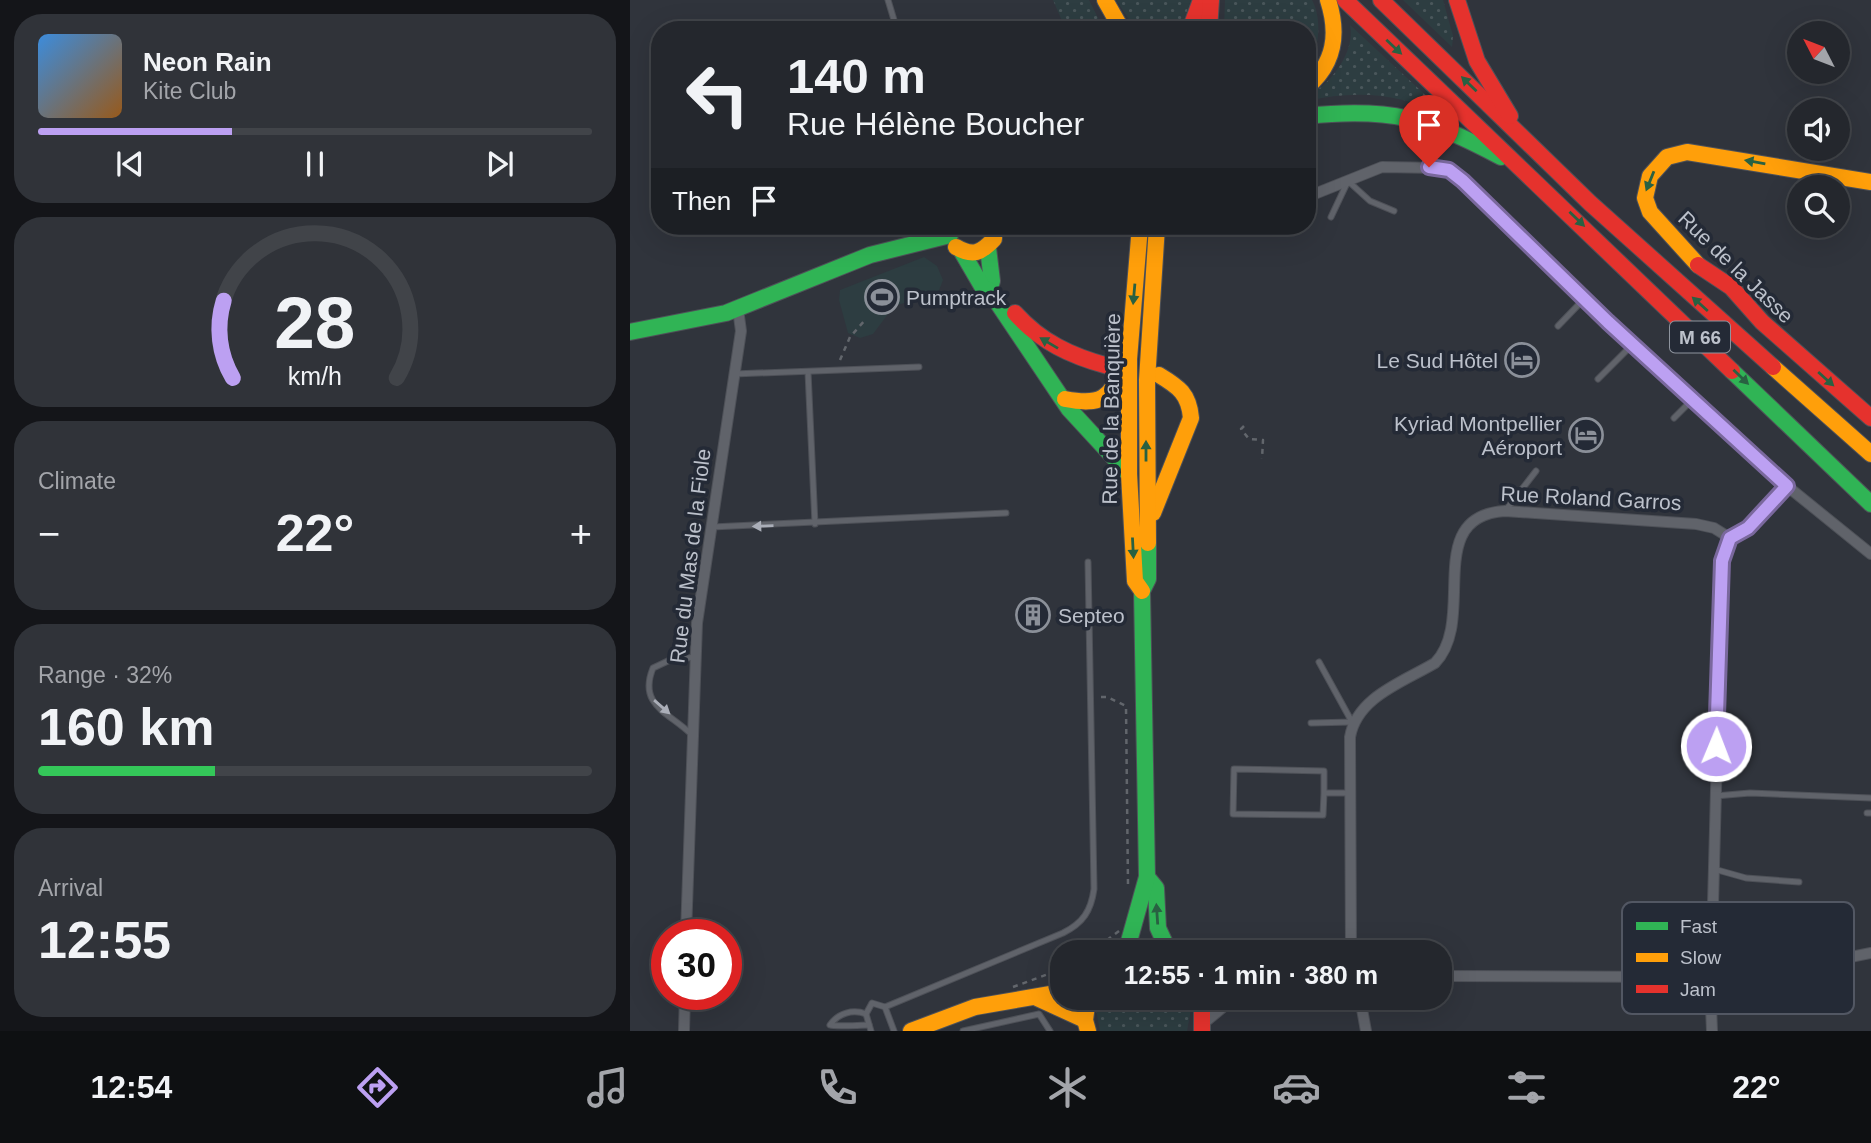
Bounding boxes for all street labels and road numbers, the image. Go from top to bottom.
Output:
street label: Rue de la Jasse [1674,206,1798,328]
street label: Rue de la Banquière [1098,313,1124,505]
road number: M 66 [1670,322,1730,352]
street label: Rue du Mas de la Fiole [665,447,715,665]
street label: Rue Roland Garros [1500,482,1682,514]

